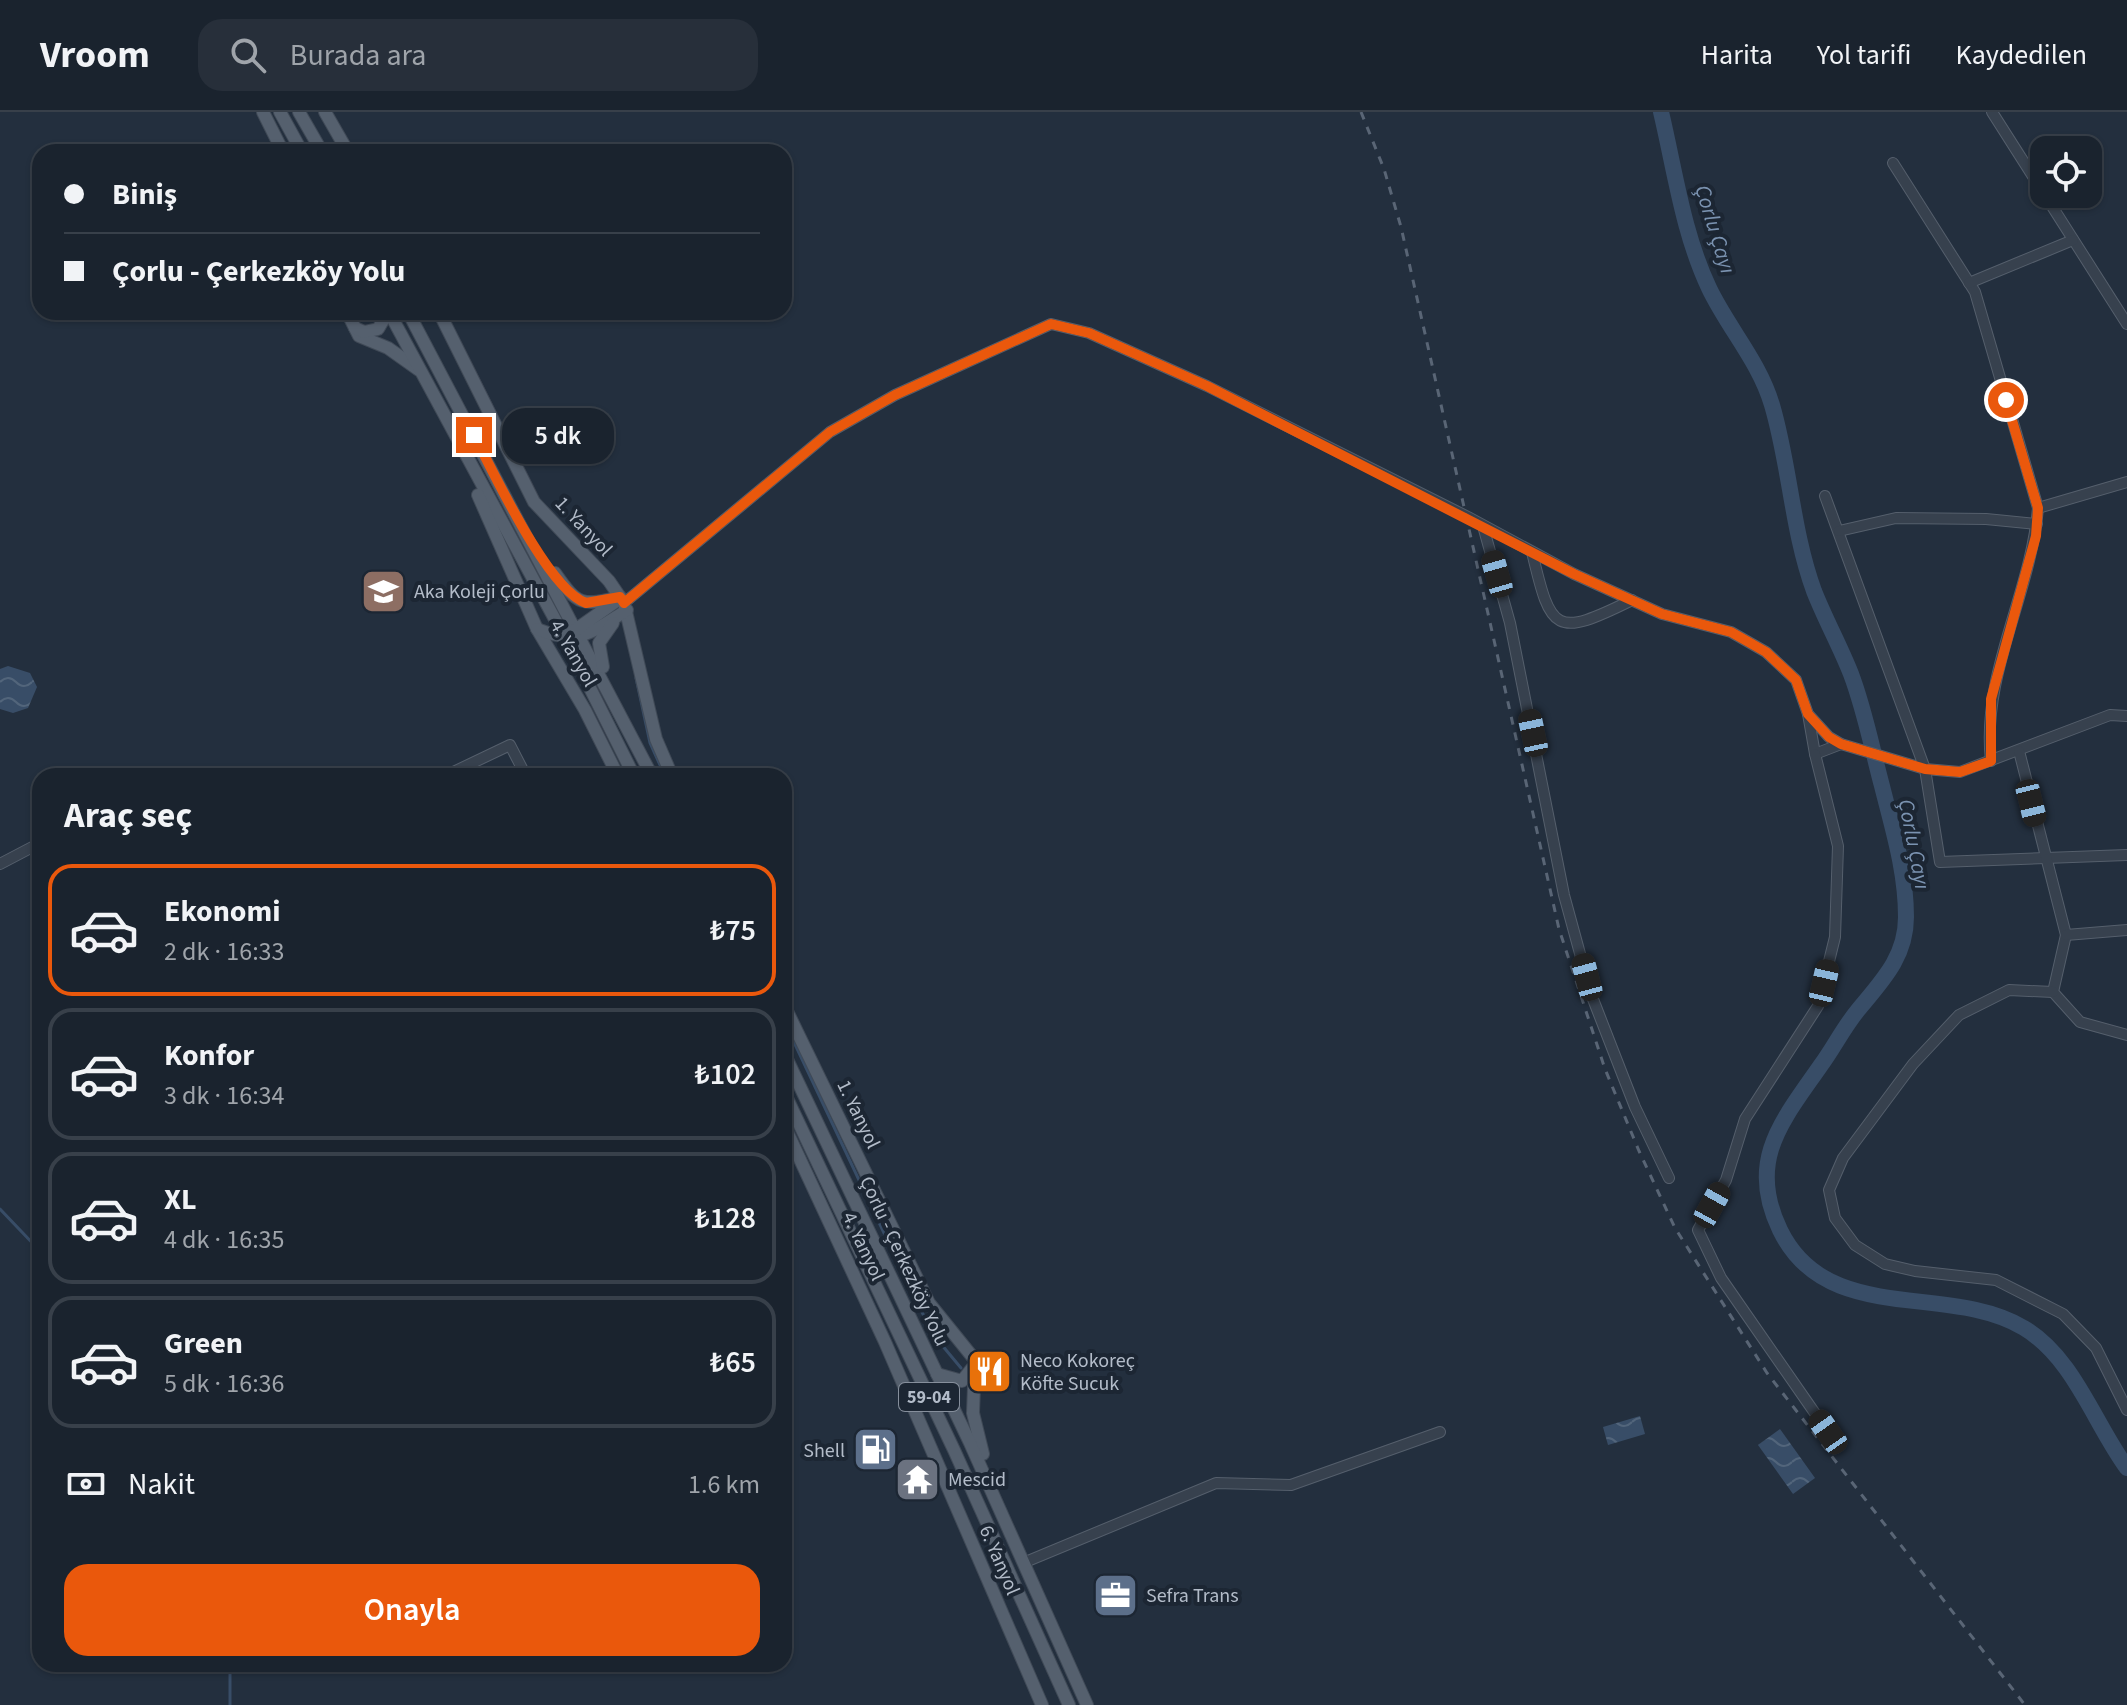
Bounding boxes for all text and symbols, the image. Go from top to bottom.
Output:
search box [198,19,758,91]
text: Vroom [40,28,150,82]
icon: search [226,33,270,77]
text: Burada ara [290,34,426,77]
text: Harita [1701,35,1773,75]
text: Yol tarifi [1817,35,1912,75]
text: Kaydedilen [1956,35,2087,75]
map controls [2030,136,2102,208]
button: locate [2030,136,2102,208]
text: Biniş [112,173,177,216]
water label: Çorlu Çayı [1686,181,1744,278]
text: Çorlu - Çerkezköy Yolu [112,250,405,293]
route start [1988,382,2024,418]
callout: 5 dk [502,407,614,463]
route end [456,417,492,453]
text: 5 dk [535,417,581,454]
street label: 1. Yanyol [548,490,619,563]
car [1479,548,1515,600]
school or university icon: Aka Koleji Çorlu [359,567,407,615]
place label: Aka Koleji Çorlu [414,578,545,606]
street label: 4. Yanyol [543,615,604,692]
car [1516,707,1550,759]
car [2014,777,2048,829]
text: Araç seç [64,790,192,841]
water label: Çorlu Çayı [1890,796,1938,892]
text: Ekonomi [164,890,281,933]
icon: car [68,894,140,966]
text: ₺75 [710,909,756,952]
text: 2 dk · 16:33 [164,933,284,970]
car [1569,951,1605,1003]
car [1807,957,1841,1009]
text: Konfor [164,1034,254,1077]
icon: car [68,1038,140,1110]
text: ₺102 [694,1053,756,1096]
street label: 1. Yanyol [829,1075,887,1154]
text: 3 dk · 16:34 [164,1077,284,1114]
street label: Çorlu - Çerkezköy Yolu [852,1172,956,1351]
text: XL [164,1178,197,1221]
car [1690,1178,1734,1232]
icon: car [68,1182,140,1254]
text: ₺128 [694,1197,756,1240]
street label: 4. Yanyol [835,1207,891,1286]
text: 4 dk · 16:35 [164,1221,284,1258]
text: Green [164,1322,243,1365]
icon: car [68,1326,140,1398]
text: ₺65 [710,1341,756,1384]
place label: Neco Kokoreç Köfte Sucuk [1020,1347,1135,1398]
restaurant icon: Neco Kokoreç Köfte Sucuk [965,1348,1013,1396]
text: 5 dk · 16:36 [164,1365,284,1402]
road number: 59-04 [899,1383,959,1411]
car [1804,1405,1852,1459]
fuel station icon: Shell [852,1426,900,1474]
place label: Shell [803,1437,845,1465]
temple icon: Mescid [893,1455,941,1503]
icon: cash [64,1462,108,1506]
text: Nakit [128,1463,195,1506]
text: 1.6 km [688,1466,760,1503]
place label: Mescid [948,1466,1006,1494]
street label: 6. Yanyol [972,1521,1026,1600]
button: Onayla [64,1564,760,1656]
office icon: Sefra Trans [1091,1571,1139,1619]
place label: Sefra Trans [1146,1582,1239,1610]

